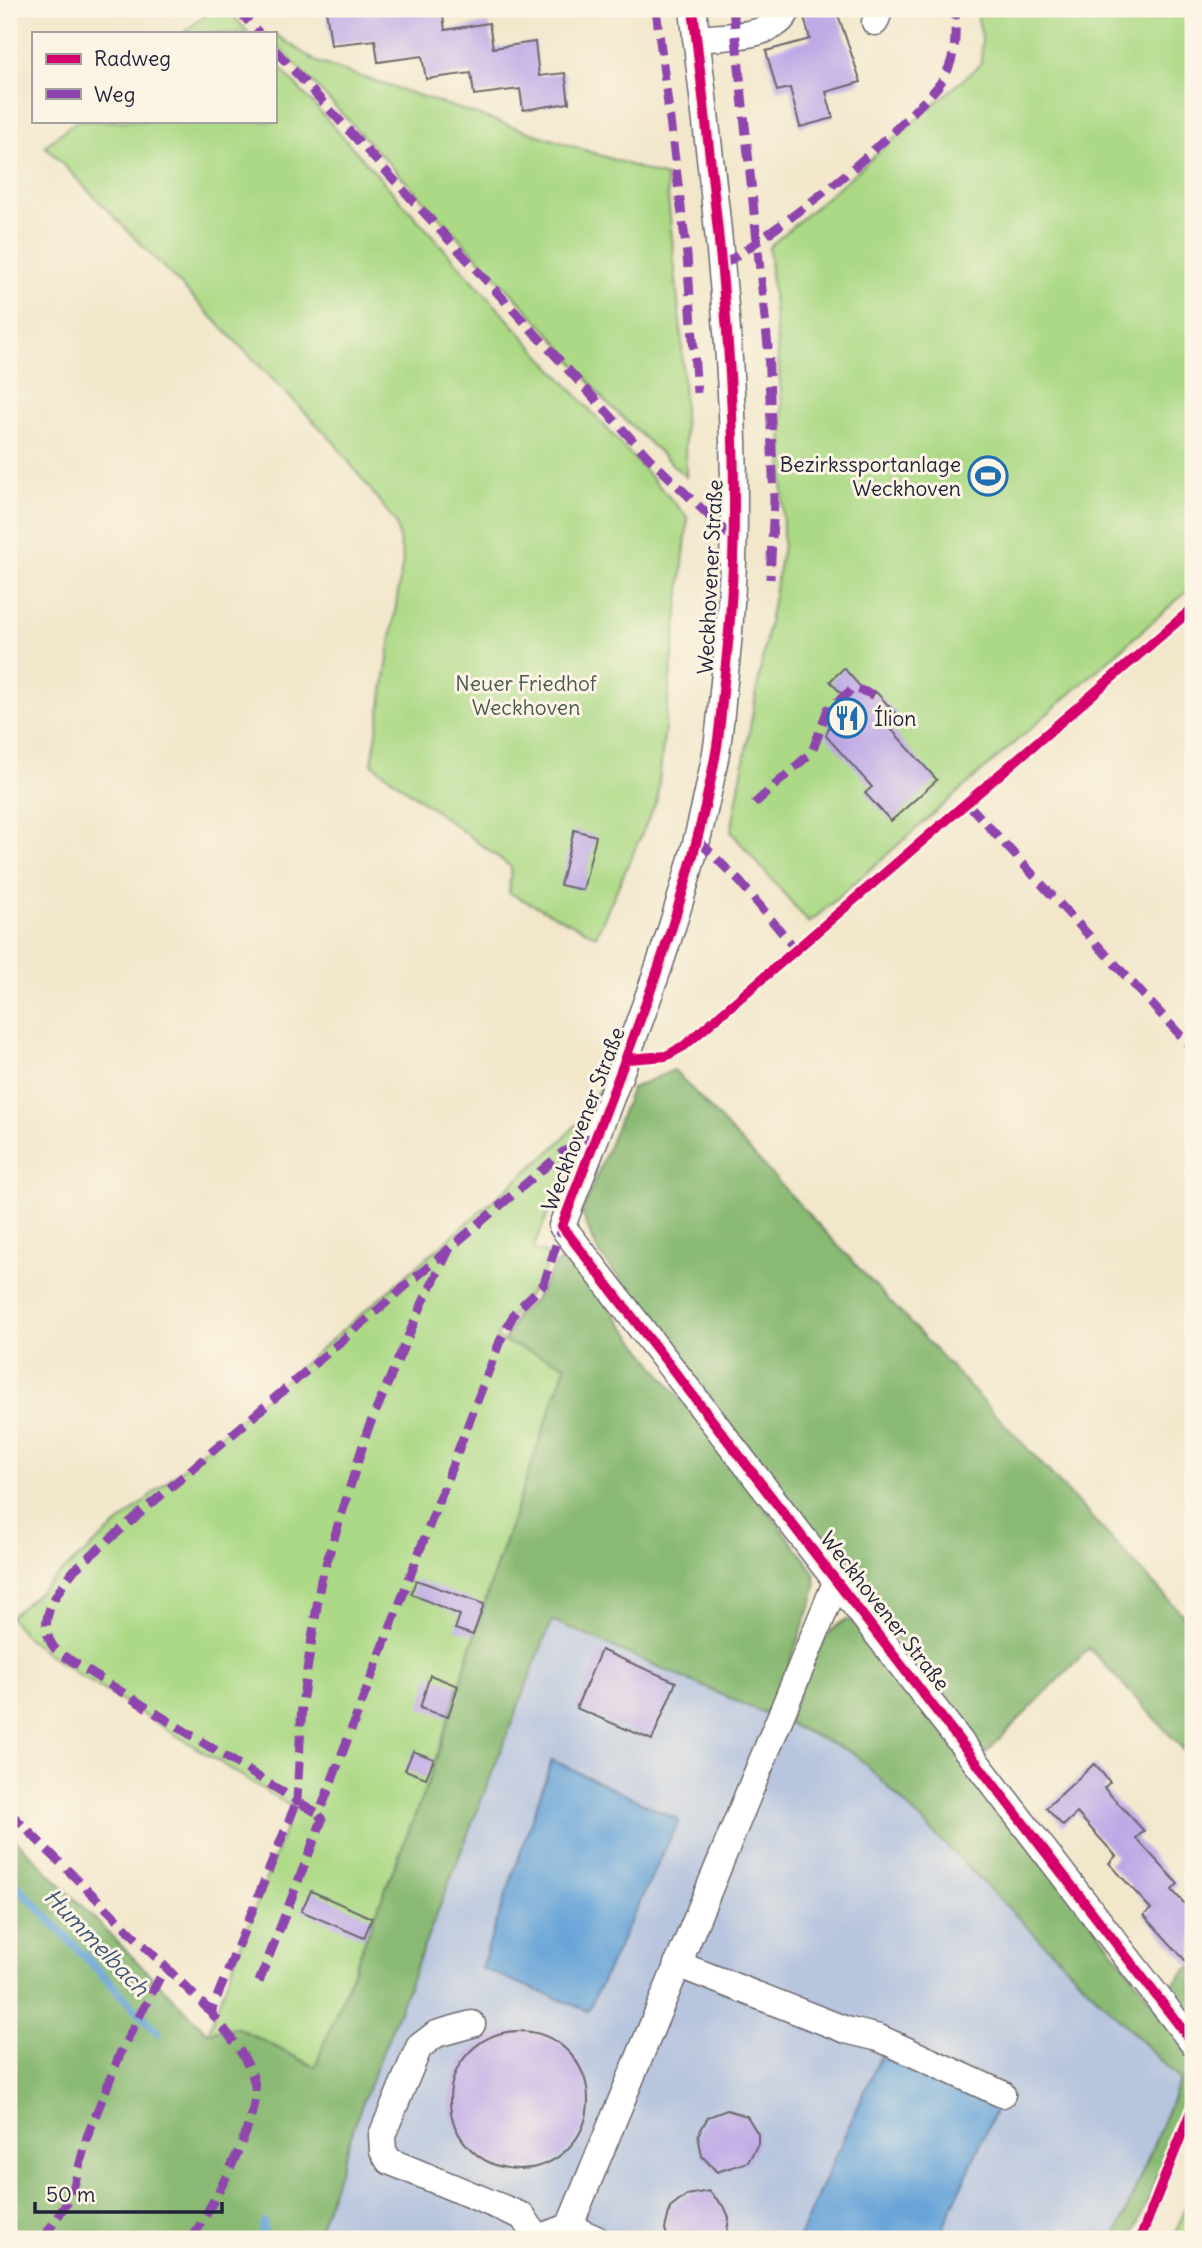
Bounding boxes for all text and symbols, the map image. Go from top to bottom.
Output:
legend [32,32,276,122]
text: Radweg [94,45,171,72]
text: Weg [94,81,135,108]
place label: Bezirkssportanlage Weckhoven [780,451,961,502]
sports icon: Bezirkssportanlage Weckhoven [967,455,1009,497]
street label: Weckhovener Straße [691,479,729,675]
park label: Neuer Friedhof Weckhoven [455,670,598,721]
restaurant icon: Ílion [826,697,868,739]
place label: Ílion [874,705,917,732]
street label: Weckhovener Straße [535,1023,631,1215]
street label: Weckhovener Straße [814,1526,956,1696]
water label: Hummelbach [38,1882,156,2002]
scale bar [35,2171,222,2215]
text: 50 m [46,2181,95,2208]

